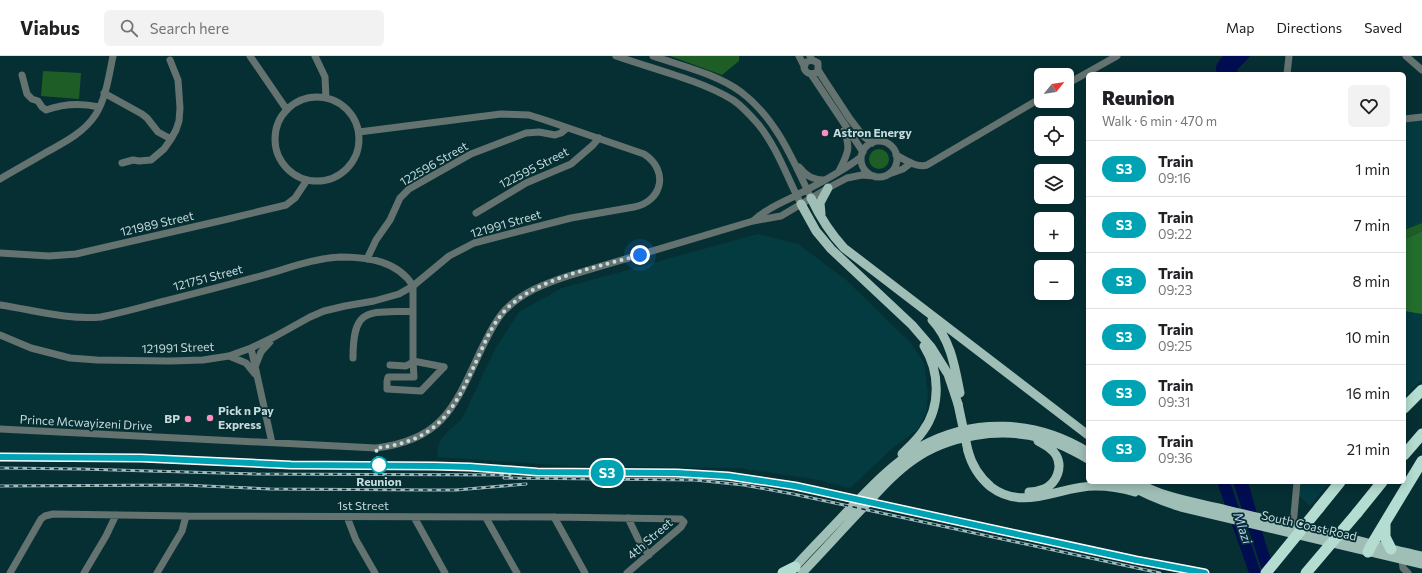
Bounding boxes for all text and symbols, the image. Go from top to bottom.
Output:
search box [104,10,384,46]
text: Viabus [20,16,80,39]
icon: search [118,17,140,39]
text: Search here [150,19,229,37]
text: Map [1226,19,1255,36]
text: Directions [1277,19,1342,36]
text: Saved [1364,19,1402,36]
north arrow [1034,68,1074,108]
map controls [1034,68,1074,300]
button: heart [1348,85,1390,127]
text: Reunion [1102,86,1175,109]
text: Walk · 6 min · 470 m [1102,113,1217,129]
button: locate [1034,116,1074,156]
place label: Astron Energy [833,125,912,139]
marker: Astron Energy [820,128,830,138]
street label: 122596 Street [397,138,470,188]
street label: 122595 Street [497,144,571,191]
text: Train [1158,152,1194,170]
text: S3 [1116,160,1132,177]
text: 1 min [1355,160,1390,178]
button: layers [1034,164,1074,204]
text: 09:16 [1158,170,1191,186]
street label: 121991 Street [469,206,543,240]
street label: 121989 Street [119,208,195,238]
text: Train [1158,208,1194,226]
button: + [1034,212,1074,252]
text: S3 [1116,216,1132,233]
text: 7 min [1354,216,1390,234]
text: 09:22 [1158,226,1192,242]
your location [630,245,650,265]
button: − [1034,260,1074,300]
street label: 121751 Street [171,261,244,293]
text: Train [1158,264,1194,282]
text: S3 [1116,272,1132,289]
text: 8 min [1352,272,1390,290]
text: 09:23 [1158,282,1192,298]
text: Train [1158,320,1194,338]
text: S3 [1116,328,1132,345]
text: 10 min [1345,328,1390,346]
text: 09:25 [1158,338,1192,354]
street label: 121991 Street [141,339,215,355]
text: Train [1158,376,1194,394]
text: S3 [1116,384,1132,401]
text: 16 min [1346,384,1390,402]
text: 09:31 [1158,394,1190,410]
place label: Pick n Pay Express [218,403,274,431]
place label: BP [164,411,180,425]
street label: Prince Mcwayizeni Drive [19,412,153,432]
marker: Pick n Pay Express [205,413,215,423]
marker: BP [183,414,193,424]
text: Train [1158,432,1194,450]
text: S3 [1116,440,1132,457]
text: 21 min [1347,440,1390,458]
text: 09:36 [1158,450,1193,466]
marker: Reunion [370,456,388,474]
line badge: S3 [589,460,625,486]
text: S3 [599,464,615,481]
place label: Reunion [356,474,402,488]
street label: 1st Street [337,498,389,512]
street label: South Coast Road [1260,507,1358,543]
water label: Mlazi [1230,510,1256,547]
street label: 4th Street [624,515,675,562]

